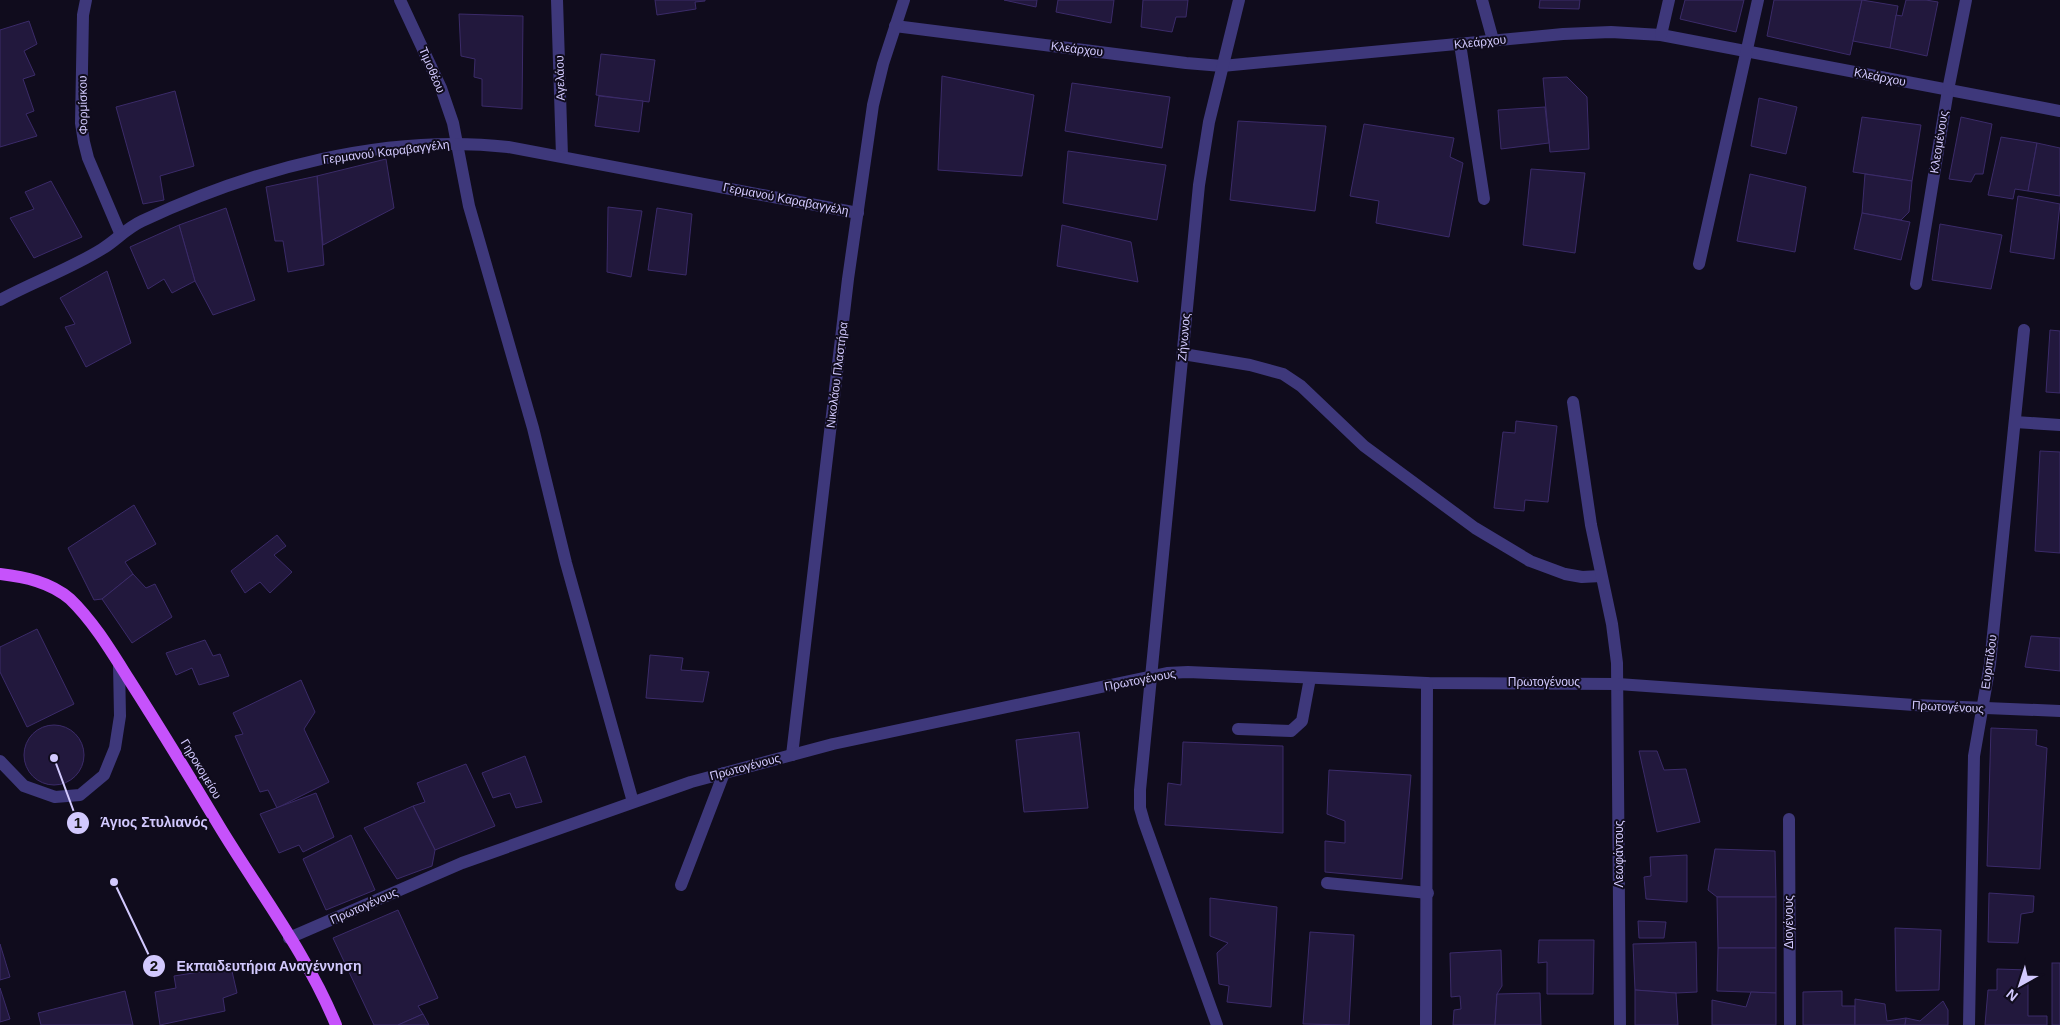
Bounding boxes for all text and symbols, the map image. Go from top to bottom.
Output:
street label: Κλεάρχου [1453,32,1507,52]
street label: Κλεάρχου [1050,39,1104,59]
street label: Τιμοθέου [416,45,448,95]
street label: Αγελάου [552,55,568,101]
street label: Κλεάρχου [1853,65,1907,89]
street label: Φορμίσκου [75,75,91,135]
street label: Κλεομένους [1927,109,1951,174]
street label: Γερμανού Καραβαγγέλη [322,137,450,167]
street label: Γερμανού Καραβαγγέλη [722,180,850,218]
street label: Ζήνωνος [1175,312,1193,361]
street label: Νικολάου Πλαστήρα [824,321,850,429]
street label: Ευριπίδου [1978,634,2000,690]
street label: Πρωτογένους [1103,666,1177,694]
street label: Πρωτογένους [1508,675,1580,689]
street label: Πρωτογένους [1912,698,1985,716]
street label: Γηροκομείου [178,736,224,802]
street label: Πρωτογένους [708,751,782,783]
callout: Άγιος Στυλιανός [65,808,218,837]
text: 1 [74,814,82,831]
text: Άγιος Στυλιανός [100,814,208,830]
street label: Λεωφάντους [1612,820,1626,888]
street label: Πρωτογένους [328,885,400,927]
street label: Διογένους [1782,895,1796,949]
callout: Εκπαιδευτήρια Αναγέννηση [141,951,372,980]
text: 2 [150,957,158,974]
text: Εκπαιδευτήρια Αναγέννηση [177,958,361,974]
north arrow [1995,960,2045,1010]
text: N [2003,986,2021,1005]

